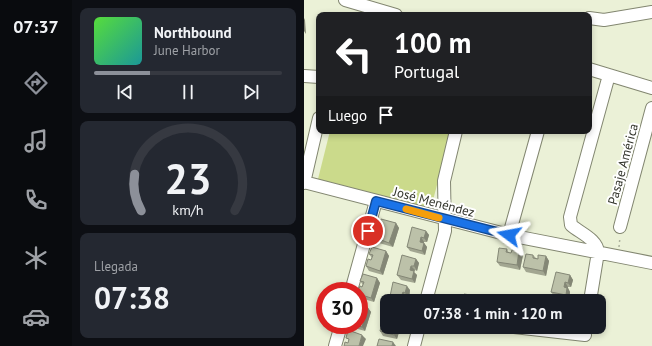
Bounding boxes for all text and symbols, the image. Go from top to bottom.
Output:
text: 07:37 [13,15,59,38]
text: Northbound [154,23,231,42]
text: 100 m [394,24,471,61]
icon: left [328,28,380,80]
text: June Harbor [154,42,220,59]
text: Portugal [394,60,459,83]
icon: directions [22,69,50,97]
icon: previous [114,81,136,103]
icon: pause [177,81,199,103]
icon: next [240,81,262,103]
icon: arrive [375,104,397,126]
text: Luego [328,106,367,125]
street label: Pasaje América [604,122,642,206]
icon: music [22,127,50,155]
text: 23 [164,152,212,205]
street label: José Menéndez [391,183,477,221]
icon: phone [22,186,50,214]
text: km/h [172,200,204,219]
pin [351,214,385,248]
position arrow [488,214,530,256]
icon: arrive [357,220,379,242]
icon: climate [22,244,50,272]
text: Llegada [94,258,138,275]
text: 07:38 [94,278,170,317]
speed limit sign: 30 [316,282,368,334]
icon: car [22,303,50,331]
text: 07:38 · 1 min · 120 m [424,304,562,323]

